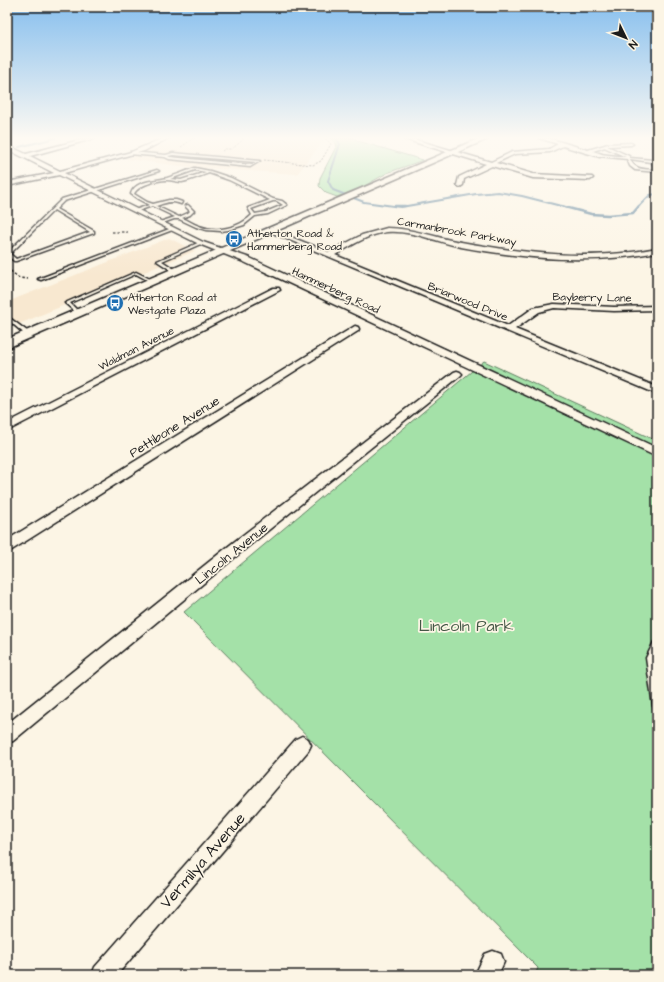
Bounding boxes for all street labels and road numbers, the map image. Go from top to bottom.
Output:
street label: Carmanbrook Parkway [396,214,518,250]
street label: Hammerberg Road [289,264,382,318]
street label: Briarwood Drive [426,279,510,324]
street label: Bayberry Lane [552,289,632,307]
street label: Waldman Avenue [96,323,177,374]
street label: Pettibone Avenue [126,392,223,462]
street label: Lincoln Avenue [191,519,272,589]
street label: Vermilya Avenue [155,808,251,914]

